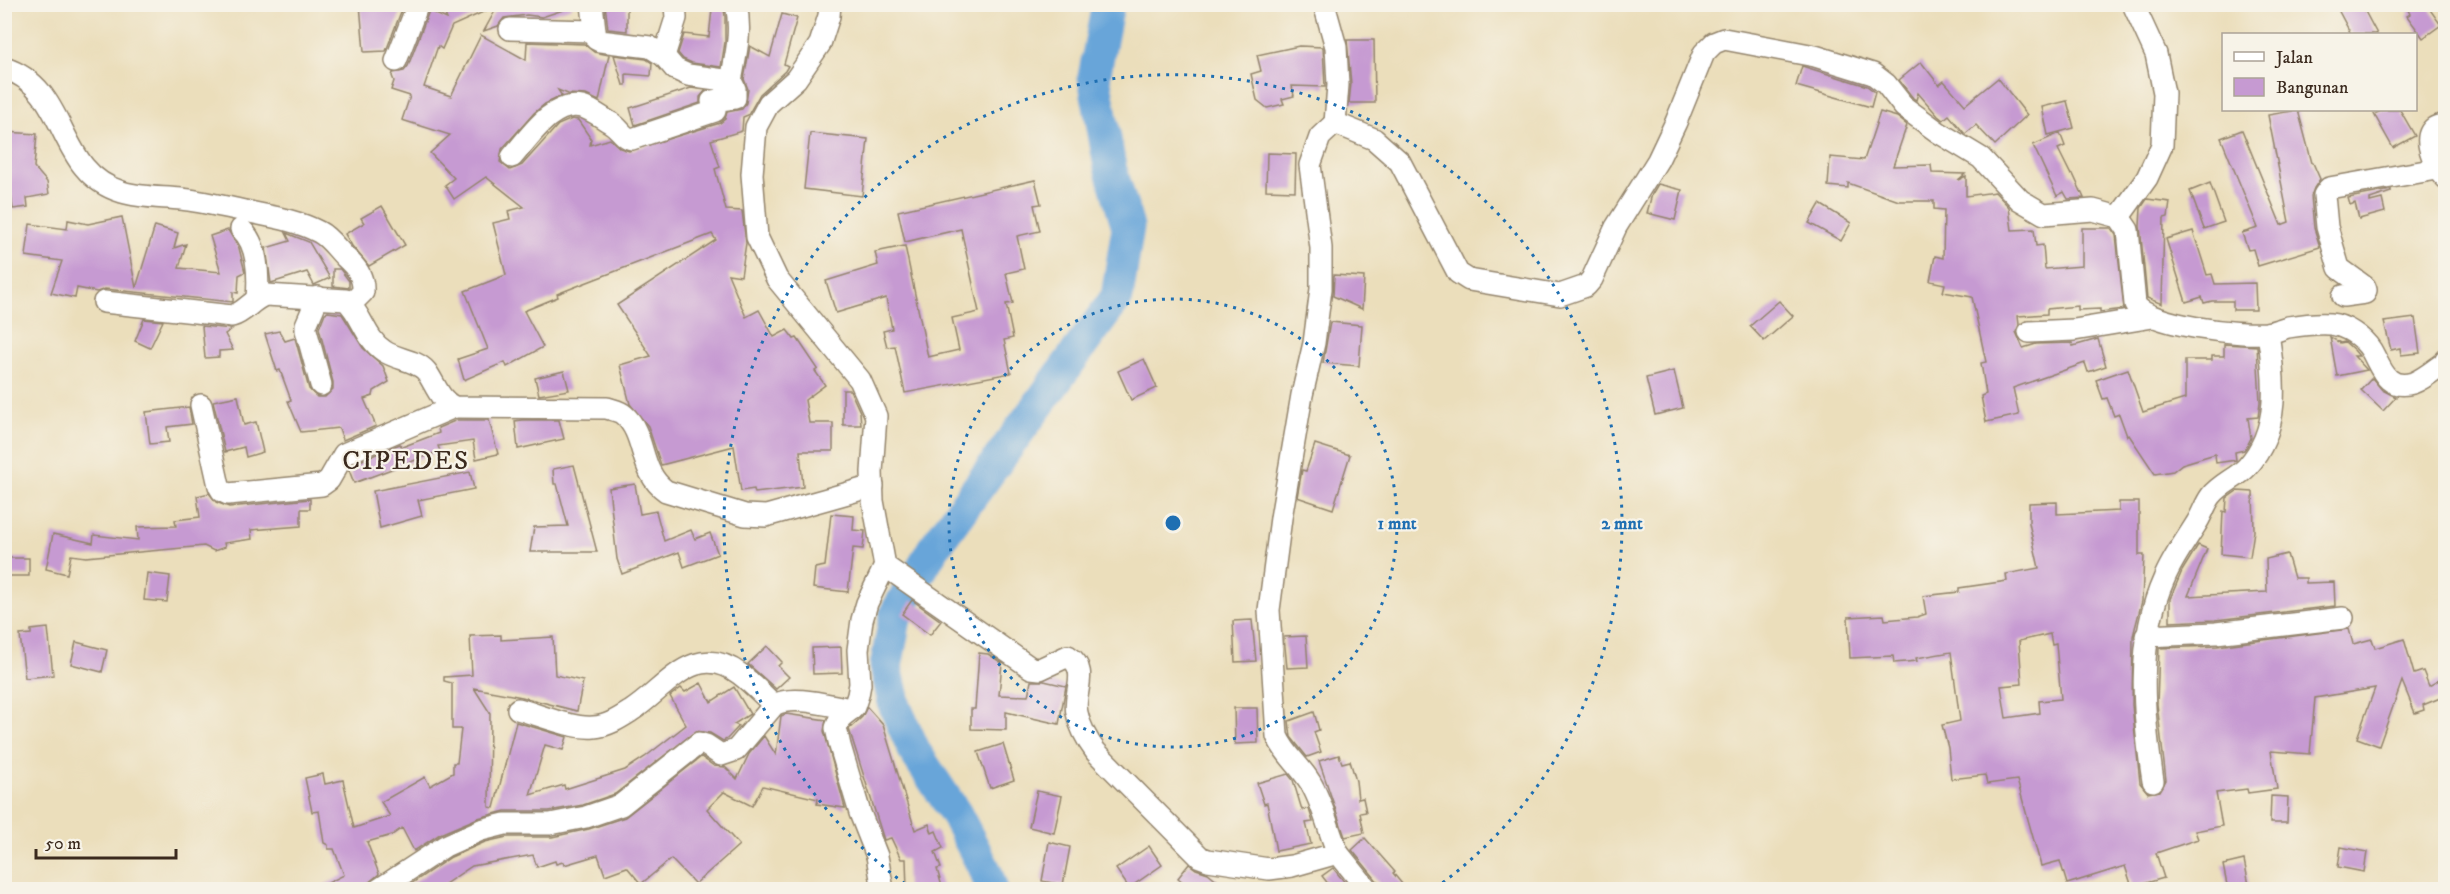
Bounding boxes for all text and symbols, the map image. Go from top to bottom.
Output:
legend [2222,33,2417,111]
text: Jalan [2274,47,2314,69]
text: Bangunan [2276,77,2349,99]
district label: CIPEDES [342,444,470,478]
centre of rings [1163,513,1183,533]
text: 1 mnt [1377,513,1417,535]
text: 2 mnt [1601,513,1643,535]
scale bar [36,822,176,860]
text: 50 m [45,833,81,855]

